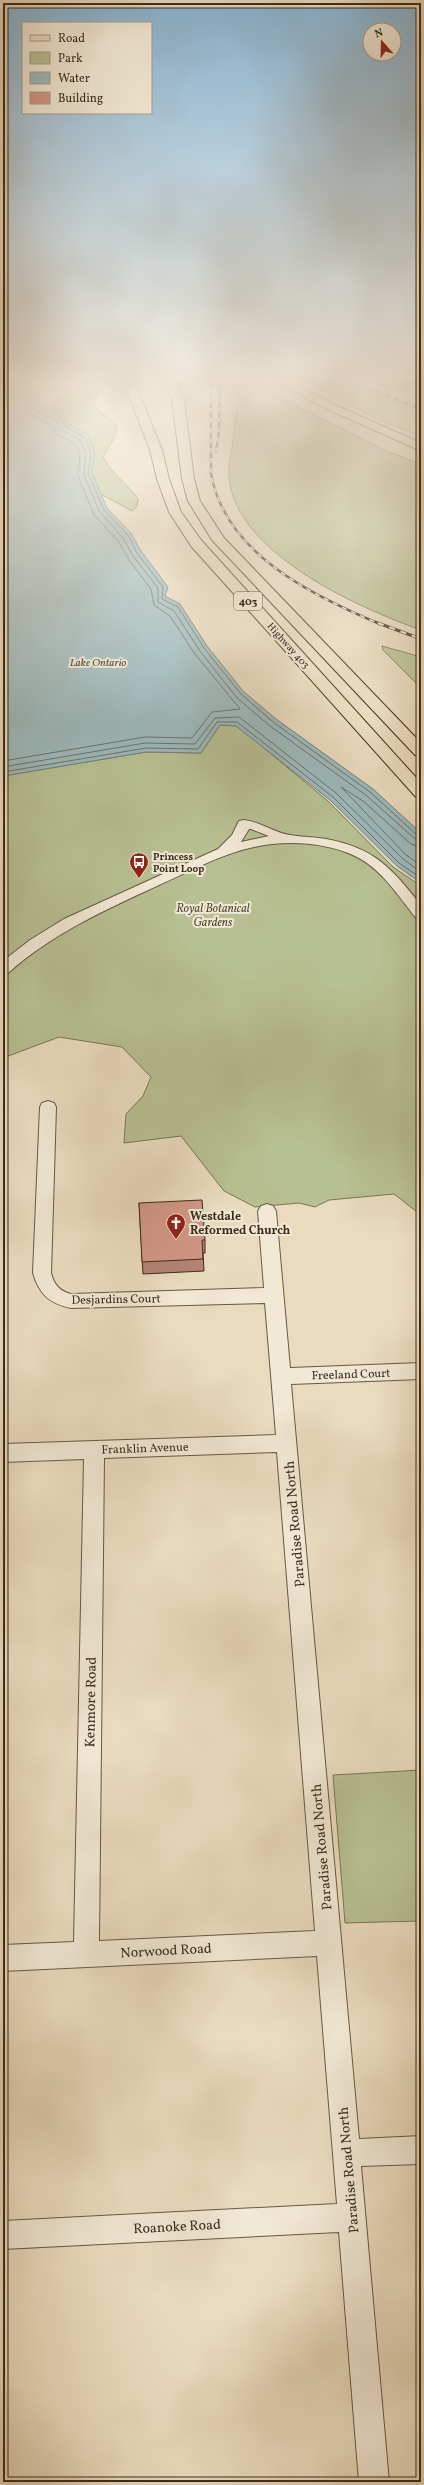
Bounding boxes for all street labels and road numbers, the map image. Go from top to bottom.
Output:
road number: 403 [234,592,262,610]
street label: Highway 403 [264,620,313,672]
street label: Desjardins Court [71,1291,161,1309]
street label: Freeland Court [311,1366,391,1384]
street label: Franklin Avenue [101,1439,189,1459]
street label: Paradise Road North [281,1460,310,1588]
street label: Kenmore Road [81,1656,102,1748]
street label: Paradise Road North [308,1783,337,1911]
street label: Norwood Road [120,1940,212,1963]
street label: Paradise Road North [335,2106,364,2234]
street label: Roanoke Road [133,2216,222,2239]

